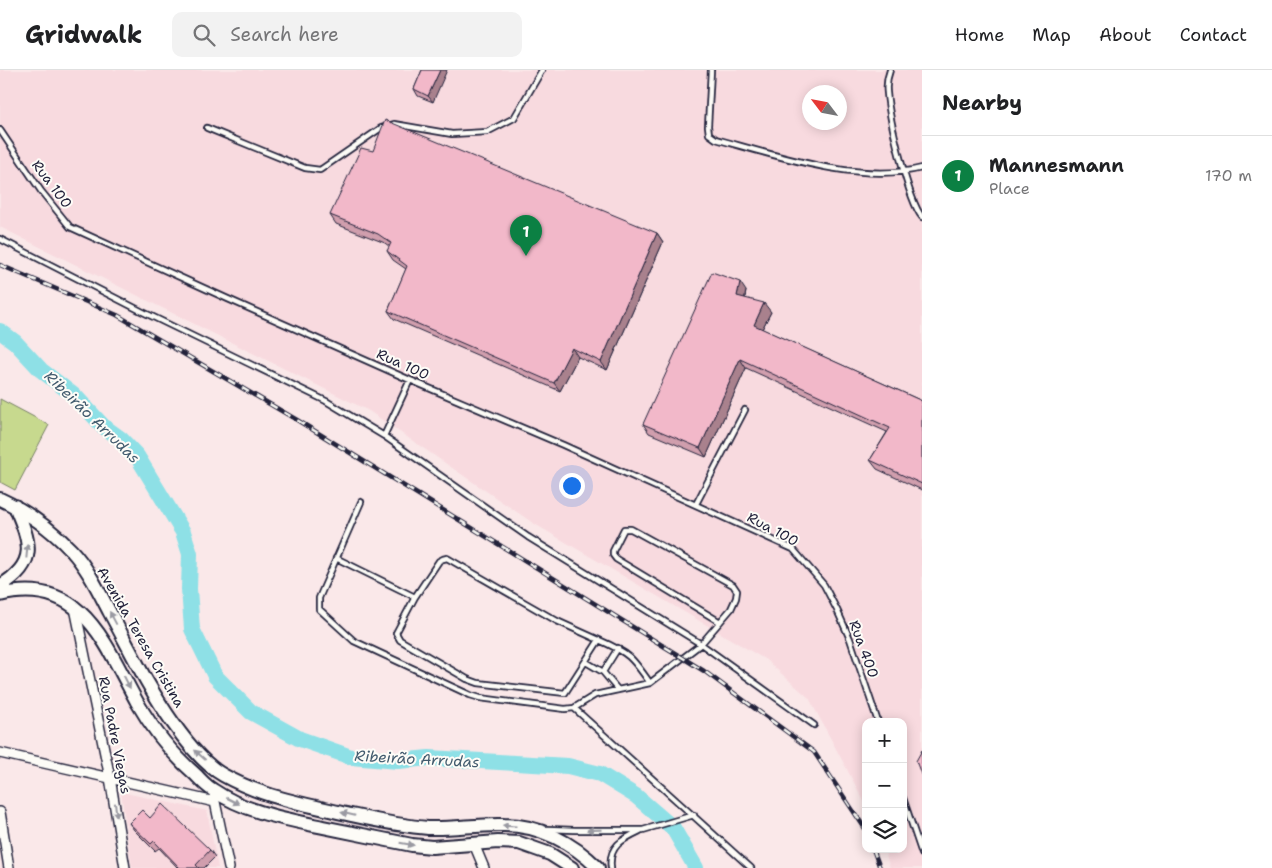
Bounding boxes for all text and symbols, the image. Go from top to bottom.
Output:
search box [172,12,522,57]
text: Gridwalk [25,19,142,51]
icon: search [190,21,218,49]
text: Search here [230,22,339,47]
text: Home [955,23,1004,47]
text: Map [1032,23,1071,47]
text: About [1099,23,1152,47]
text: Contact [1180,23,1247,47]
north arrow [802,85,847,130]
text: Nearby [942,89,1022,117]
text: Mannesmann [989,153,1124,178]
street label: Rua 100 [28,156,76,212]
text: 1 [954,165,962,186]
text: 170 m [1205,165,1252,186]
text: Place [989,178,1030,199]
pin: 1 [510,215,542,256]
street label: Rua 100 [374,344,432,384]
water label: Ribeirão Arrudas [40,366,144,468]
your location [559,473,585,499]
street label: Rua 100 [744,508,802,550]
one-way arrow [23,542,31,558]
street label: Avenida Teresa Cristina [93,564,189,711]
one-way arrow [109,611,117,625]
street label: Rua 400 [845,618,883,680]
street label: Rua Padre Viegas [95,675,135,795]
one-way arrow [123,675,131,689]
map controls [862,718,907,853]
button: + [862,718,907,763]
water label: Ribeirão Arrudas [354,746,480,772]
one-way arrow [194,749,206,761]
button: − [862,763,907,808]
one-way arrow [226,797,240,805]
one-way arrow [112,803,120,819]
button: layers [862,808,907,853]
one-way arrow [340,810,355,818]
one-way arrow [501,821,517,829]
one-way arrow [586,826,602,834]
one-way arrow [400,840,416,848]

